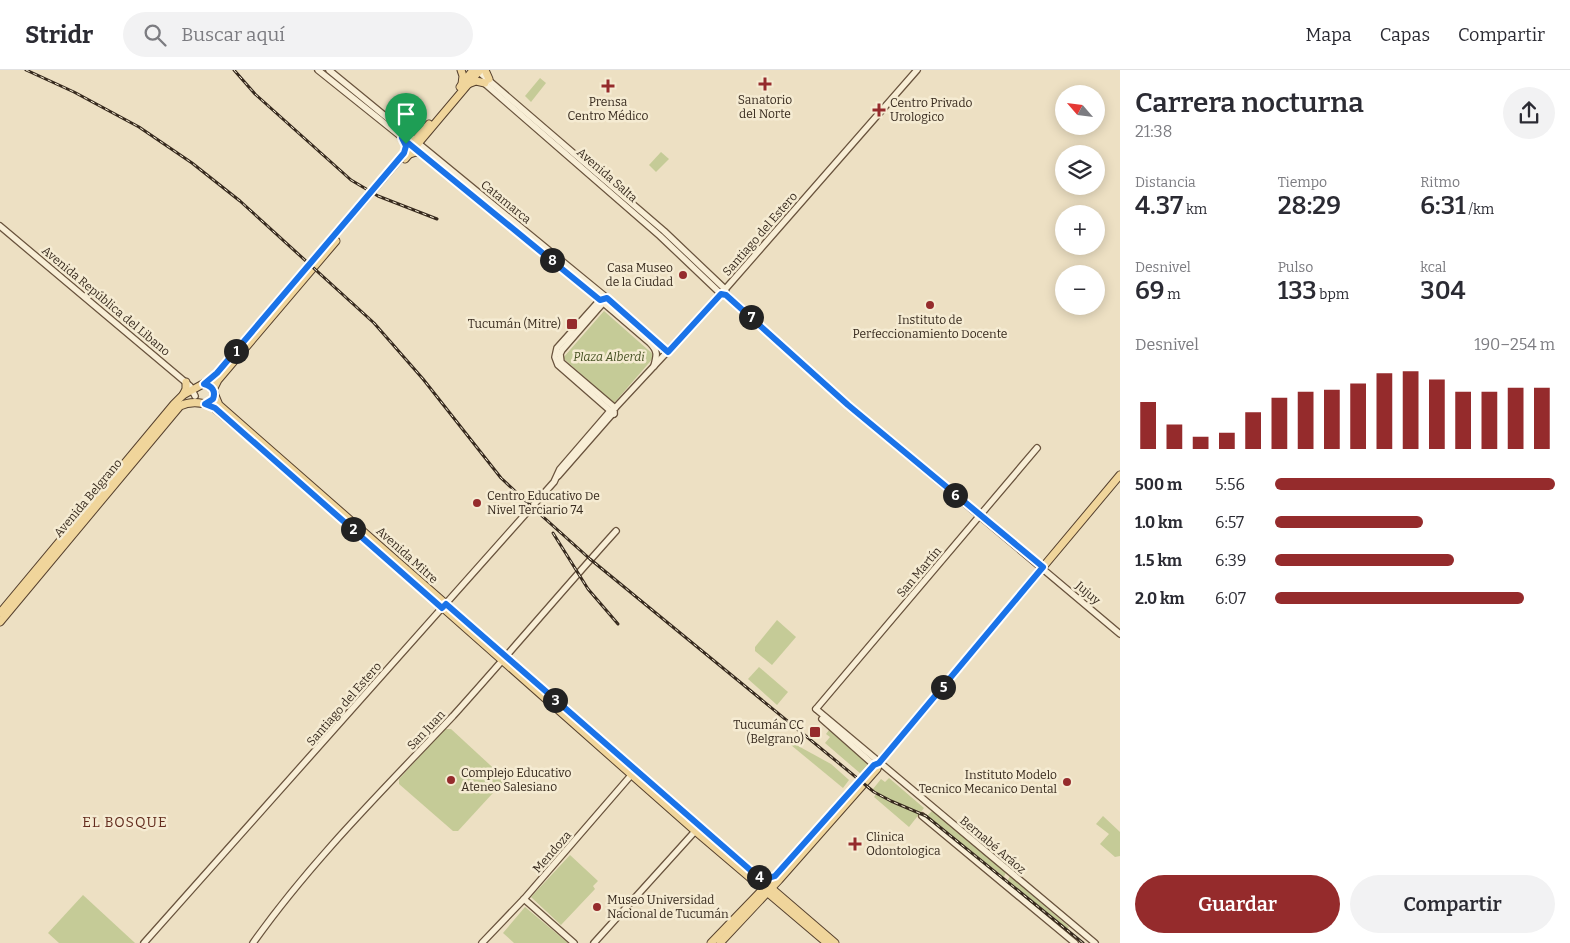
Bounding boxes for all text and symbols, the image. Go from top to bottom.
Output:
search box [123,12,473,57]
text: Stridr [25,21,93,49]
icon: search [141,21,169,49]
text: Buscar aquí [181,23,285,46]
text: Mapa [1306,24,1352,46]
text: Capas [1380,24,1430,46]
text: Compartir [1458,24,1545,46]
marker: Sanatorio del Norte [758,77,772,91]
marker: Prensa Centro Médico [601,79,615,93]
north arrow [1055,85,1105,135]
map controls [1055,85,1105,315]
text: Carrera nocturna [1135,86,1364,119]
button: share [1503,87,1555,139]
pin [385,93,427,144]
place label: Sanatorio del Norte [738,93,792,121]
place label: Prensa Centro Médico [568,95,649,123]
place label: Centro Privado Urologico [890,96,973,124]
icon: arrive [392,100,420,128]
marker: Centro Privado Urologico [872,103,886,117]
text: 21:38 [1135,122,1172,141]
street label: Avenida Salta [574,145,640,205]
button: layers [1055,145,1105,195]
text: Distancia [1135,174,1196,191]
text: Tiempo [1278,174,1327,191]
text: Ritmo [1420,174,1460,191]
street label: Catamarca [478,178,534,227]
street label: Santiago del Estero [720,189,800,279]
text: 4.37 [1135,191,1183,221]
text: 28:29 [1278,191,1341,221]
text: 6:31 [1420,191,1466,221]
text: km [1183,201,1207,218]
text: /km [1466,201,1494,218]
button: + [1055,205,1105,255]
street label: Avenida República del Libano [39,243,173,359]
pin: 8 [540,248,564,272]
text: 8 [548,252,557,269]
text: Desnivel [1135,259,1191,276]
text: Pulso [1278,259,1313,276]
text: kcal [1420,259,1446,276]
place label: Casa Museo de la Ciudad [606,261,673,289]
button: − [1055,265,1105,315]
marker: Casa Museo de la Ciudad [677,269,689,281]
text: 69 [1135,276,1164,306]
text: 133 [1278,276,1317,306]
text: 304 [1420,276,1466,306]
text: m [1164,286,1181,303]
text: bpm [1317,286,1349,303]
marker: Instituto de Perfeccionamiento Docente [924,299,936,311]
pin: 7 [738,304,764,330]
text: 7 [748,309,755,326]
place label: Instituto de Perfeccionamiento Docente [853,313,1007,341]
place label: Tucumán (Mitre) [468,316,561,331]
marker: Tucumán (Mitre) [565,317,579,331]
text: Desnivel [1135,335,1199,354]
text: 190–254 m [1474,335,1555,354]
pin: 1 [224,338,248,364]
text: 1 [233,343,240,360]
park label: Plaza Alberdi [573,350,645,364]
street label: Avenida Belgrano [51,456,125,540]
text: 500 m [1135,475,1182,494]
text: 5:56 [1215,475,1245,494]
pin: 6 [942,482,968,508]
text: 6 [951,487,960,504]
place label: Centro Educativo De Nivel Terciario 74 [487,489,600,517]
marker: Centro Educativo De Nivel Terciario 74 [471,497,483,509]
text: 1.0 km [1135,513,1183,532]
text: 6:57 [1215,513,1244,532]
pin: 2 [340,516,366,542]
text: 2 [350,521,357,538]
street label: Avenida Mitre [373,524,441,586]
street label: San Martín [894,544,944,600]
text: 1.5 km [1135,551,1182,570]
text: 6:39 [1215,551,1246,570]
street label: Jujuy [1072,578,1104,608]
text: 2.0 km [1135,589,1185,608]
text: 6:07 [1215,589,1246,608]
street label: Santiago del Estero [304,659,384,749]
pin: 5 [930,674,956,700]
text: 5 [940,679,947,696]
pin: 3 [542,688,568,712]
text: 3 [551,692,560,709]
street label: San Juan [404,707,448,753]
place label: Tucumán CC (Belgrano) [733,718,804,746]
marker: Tucumán CC (Belgrano) [808,725,822,739]
place label: Complejo Educativo Ateneo Salesiano [461,766,571,794]
place label: Instituto Modelo Tecnico Mecanico Dental [919,768,1058,796]
marker: Complejo Educativo Ateneo Salesiano [445,774,457,786]
marker: Instituto Modelo Tecnico Mecanico Dental [1061,776,1073,788]
street label: Bernabé Aráoz [957,813,1029,877]
district label: EL BOSQUE [82,814,168,831]
street label: Mendoza [530,828,574,876]
place label: Clinica Odontologica [866,830,941,858]
marker: Clinica Odontologica [848,837,862,851]
pin: 4 [746,864,772,890]
text: 4 [755,869,764,886]
button: Guardar [1135,875,1340,933]
button: Compartir [1350,875,1555,933]
place label: Museo Universidad Nacional de Tucumán [607,893,729,921]
marker: Museo Universidad Nacional de Tucumán [591,901,603,913]

